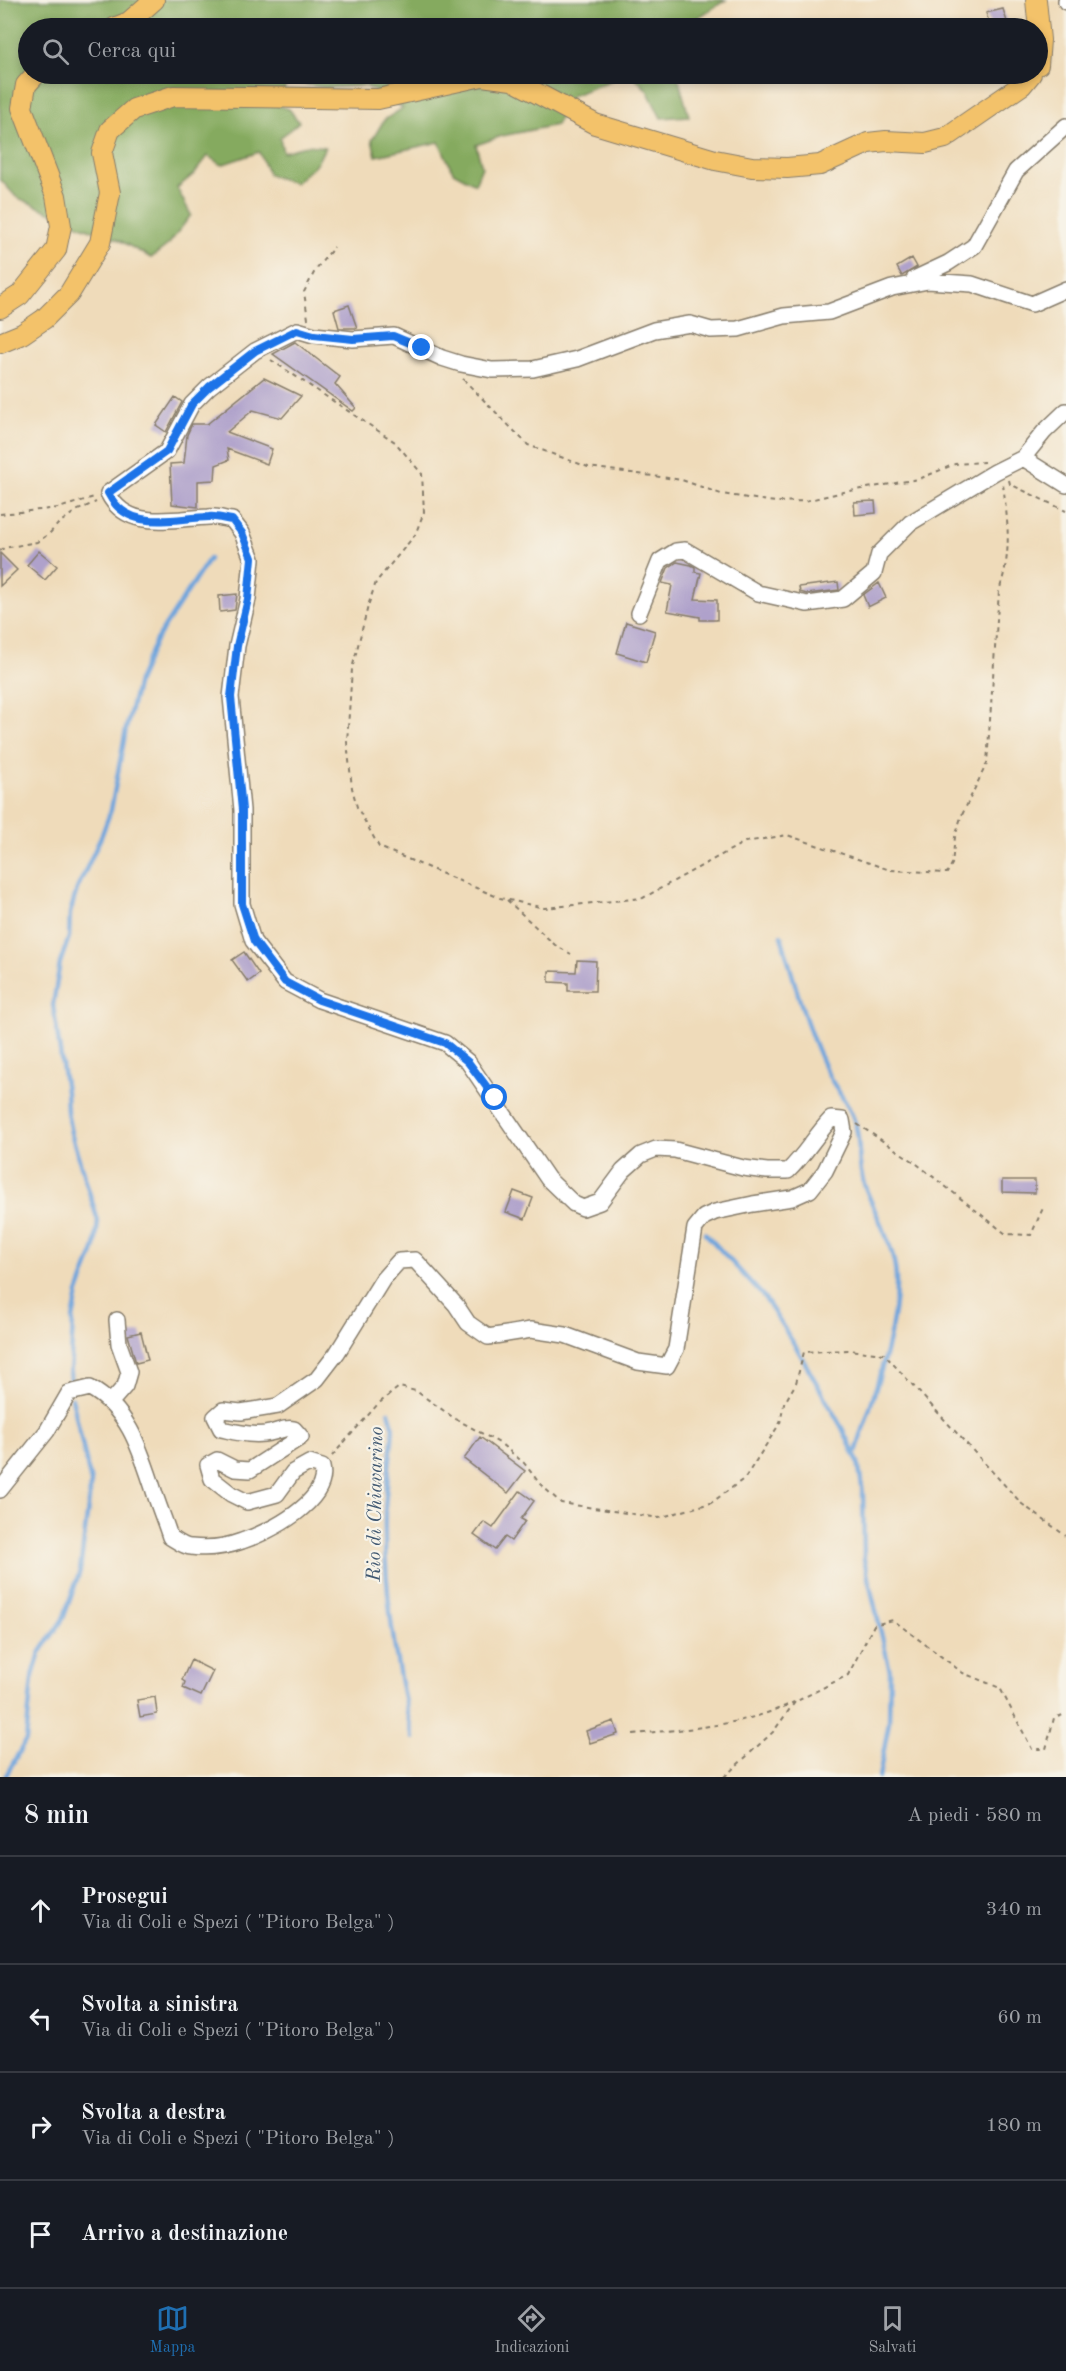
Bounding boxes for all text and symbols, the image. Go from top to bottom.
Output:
search box [18,18,1048,84]
icon: search [39,35,72,68]
text: Cerca qui [87,40,176,62]
route end [408,334,434,360]
route start [481,1084,507,1110]
water label: Rio di Chiavarino [365,1426,387,1583]
text: 8 min [24,1803,89,1829]
text: A piedi · 580 m [907,1806,1042,1826]
text: Prosegui [81,1886,168,1908]
icon: ahead [24,1894,57,1927]
text: 340 m [986,1900,1042,1920]
text: Via di Coli e Spezi ( "Pitoro Belga" ) [81,1913,395,1933]
text: Svolta a sinistra [81,1994,239,2016]
icon: left [24,2002,57,2035]
text: 60 m [997,2008,1042,2028]
text: Via di Coli e Spezi ( "Pitoro Belga" ) [81,2021,395,2041]
text: Svolta a destra [81,2102,226,2124]
icon: right [24,2110,57,2143]
text: 180 m [986,2116,1042,2136]
text: Via di Coli e Spezi ( "Pitoro Belga" ) [81,2129,395,2149]
icon: arrive [24,2218,57,2251]
text: Arrivo a destinazione [81,2223,288,2245]
tab: Mappa [150,2302,195,2358]
tab: Indicazioni [495,2302,569,2358]
tab: Salvati [868,2302,916,2358]

